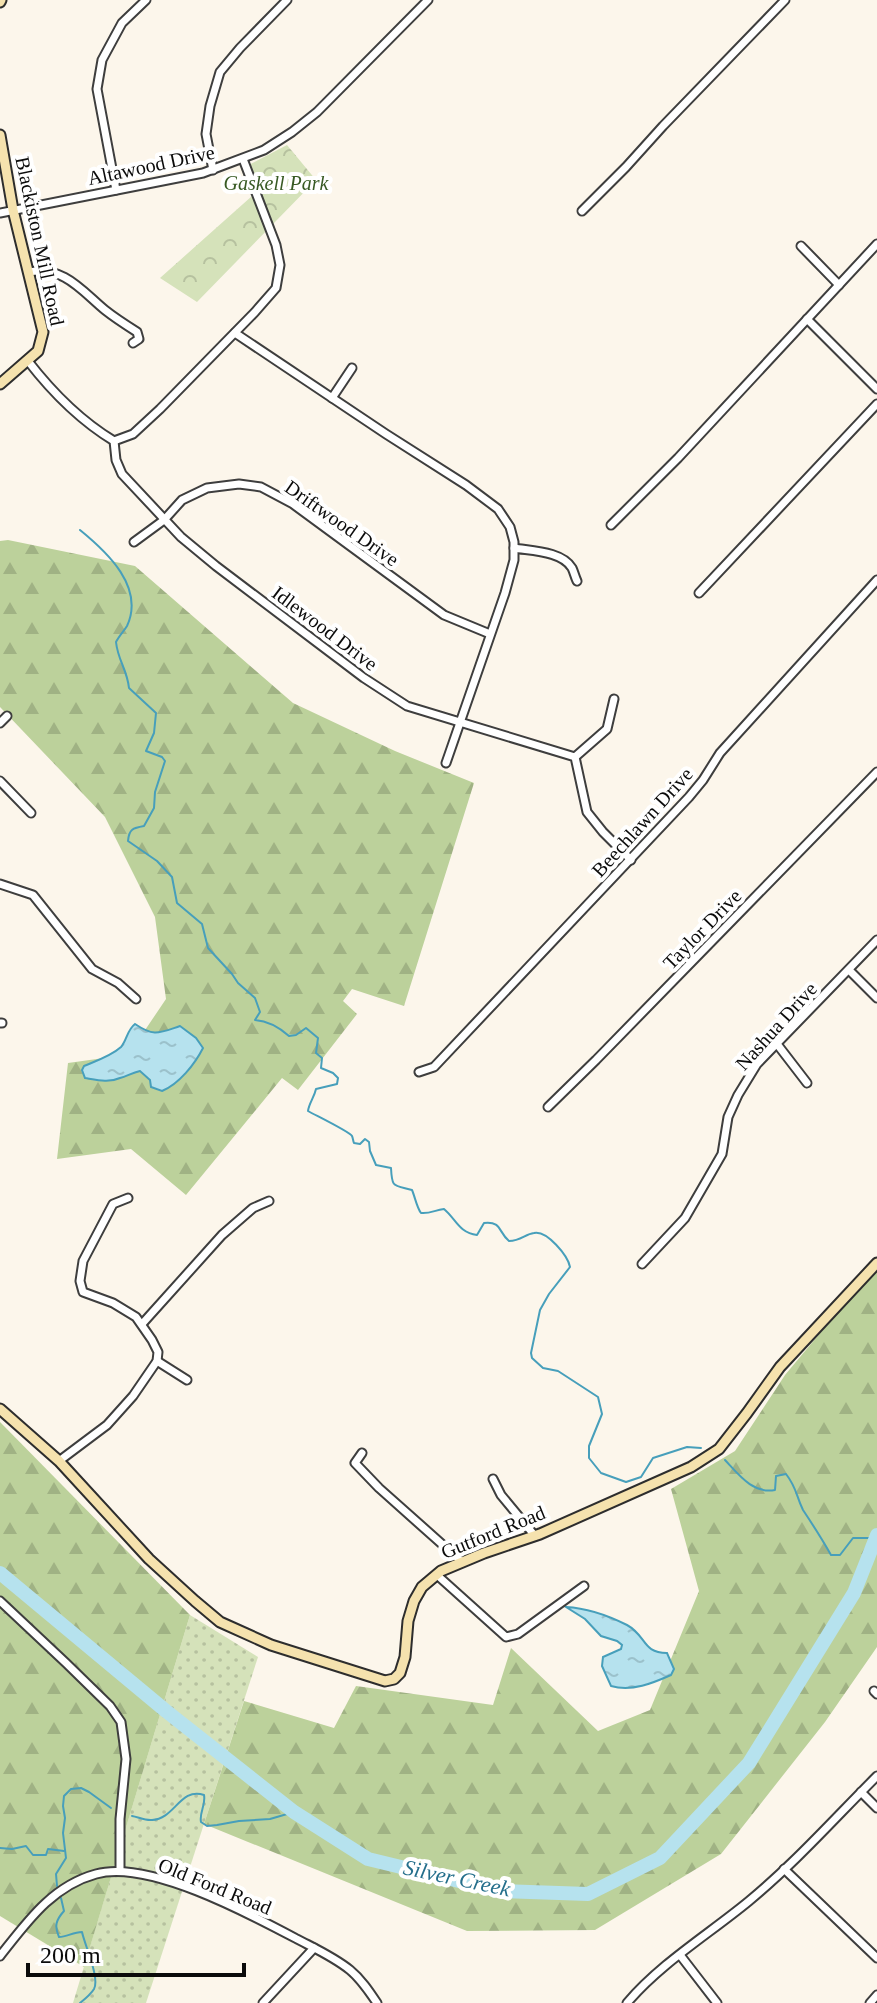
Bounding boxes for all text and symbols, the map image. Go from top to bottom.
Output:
street label: Altawood Drive [85,141,217,189]
street label: Blackiston Mill Road [11,154,69,328]
park label: Gaskell Park [224,172,330,194]
street label: Driftwood Drive [281,476,403,570]
street label: Idlewood Drive [268,581,382,675]
street label: Beechlawn Drive [587,763,697,881]
street label: Taylor Drive [659,884,746,974]
street label: Nashua Drive [731,977,821,1074]
street label: Gutford Road [438,1501,548,1563]
street label: Old Ford Road [155,1853,275,1919]
water label: Silver Creek [401,1854,514,1902]
scale bar [28,1927,244,1977]
text: 200 m [40,1942,101,1968]

